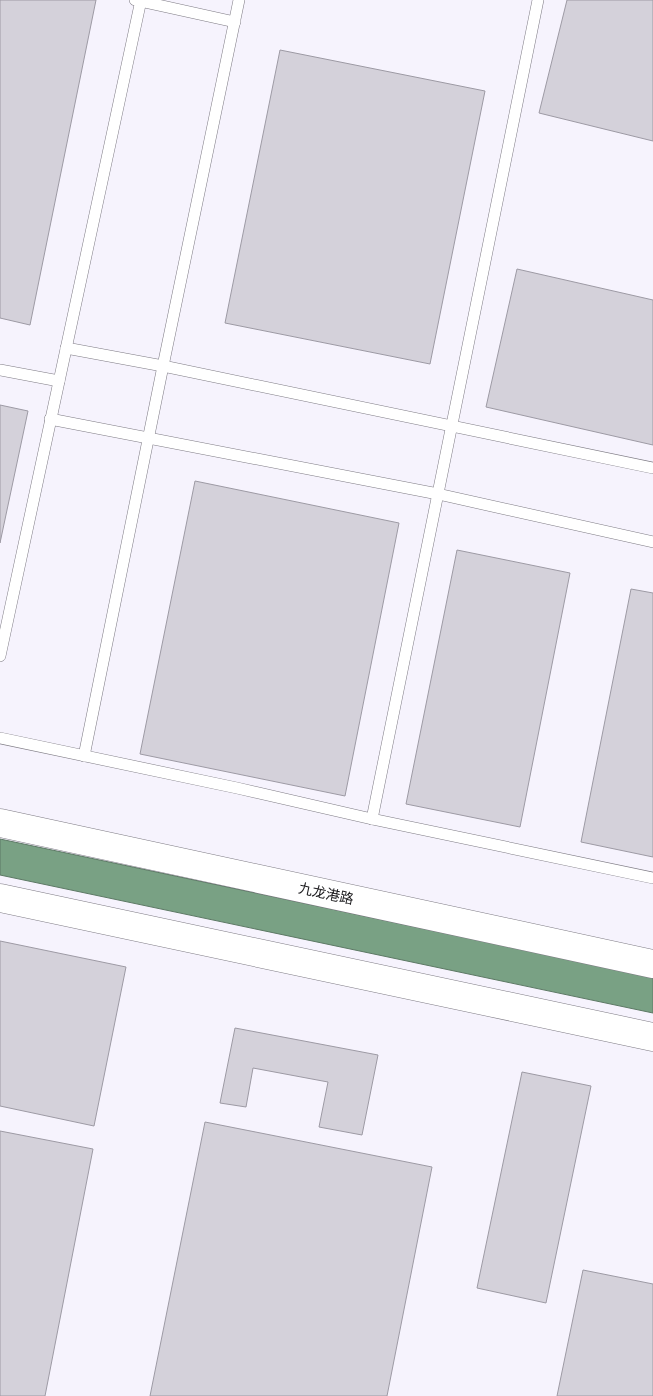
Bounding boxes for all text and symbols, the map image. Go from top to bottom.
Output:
street label: 九龙港路 [297,880,355,908]

